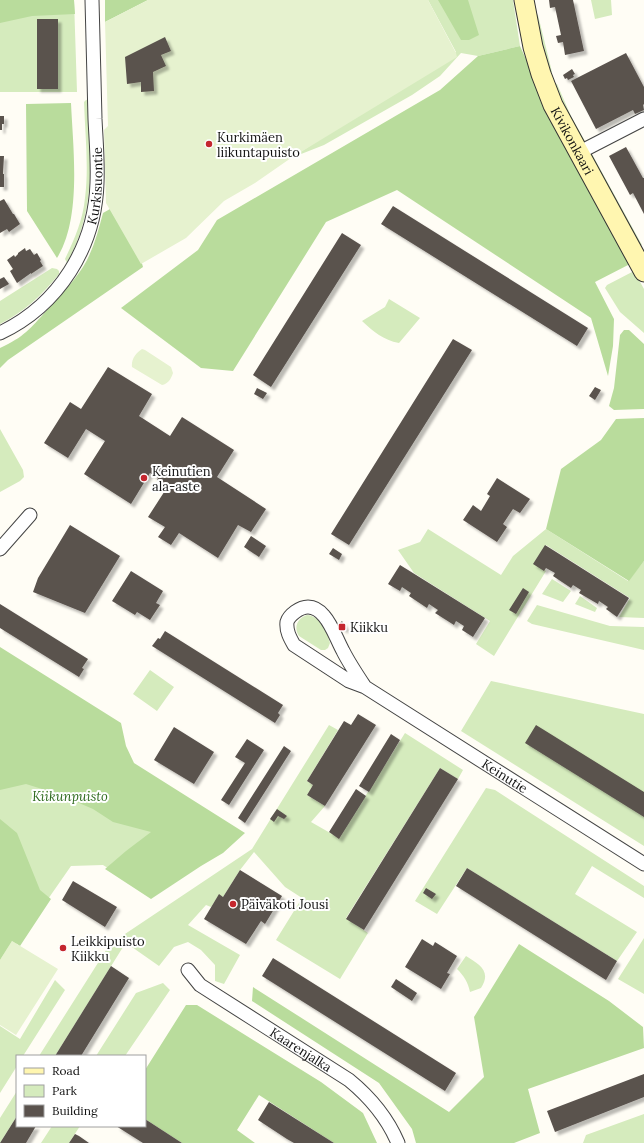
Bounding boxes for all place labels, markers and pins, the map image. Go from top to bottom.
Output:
place label: Kurkimäen liikuntapuisto [217,129,300,161]
marker: Kurkimäen liikuntapuisto [204,139,214,149]
place label: Keinutien ala-aste [152,463,211,495]
marker: Keinutien ala-aste [139,473,149,483]
place label: Kiikku [350,619,388,636]
marker: Kiikku [337,622,347,632]
place label: Päiväkoti Jousi [241,896,329,913]
marker: Päiväkoti Jousi [228,899,238,909]
place label: Leikkipuisto Kiikku [71,933,145,965]
marker: Leikkipuisto Kiikku [58,943,68,953]

